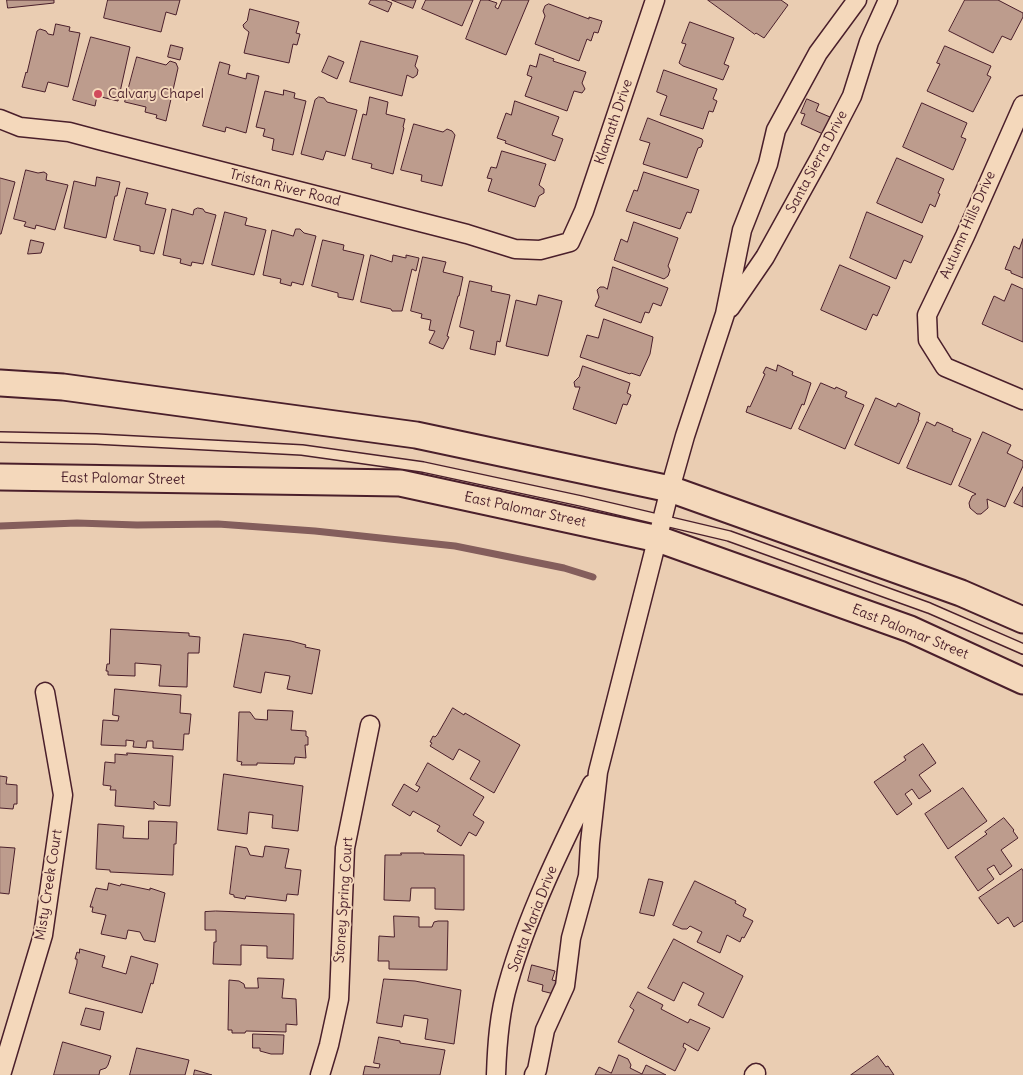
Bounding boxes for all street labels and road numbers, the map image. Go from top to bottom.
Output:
street label: Klamath Drive [592,77,636,167]
street label: Santa Sierra Drive [783,108,851,216]
street label: Tristan River Road [228,166,342,210]
street label: Autumn Hills Drive [937,169,999,281]
street label: East Palomar Street [61,470,185,488]
street label: East Palomar Street [463,489,587,531]
street label: East Palomar Street [849,601,971,663]
street label: Misty Creek Court [32,828,66,942]
street label: Stoney Spring Court [331,836,357,964]
street label: Santa Maria Drive [505,864,561,974]

